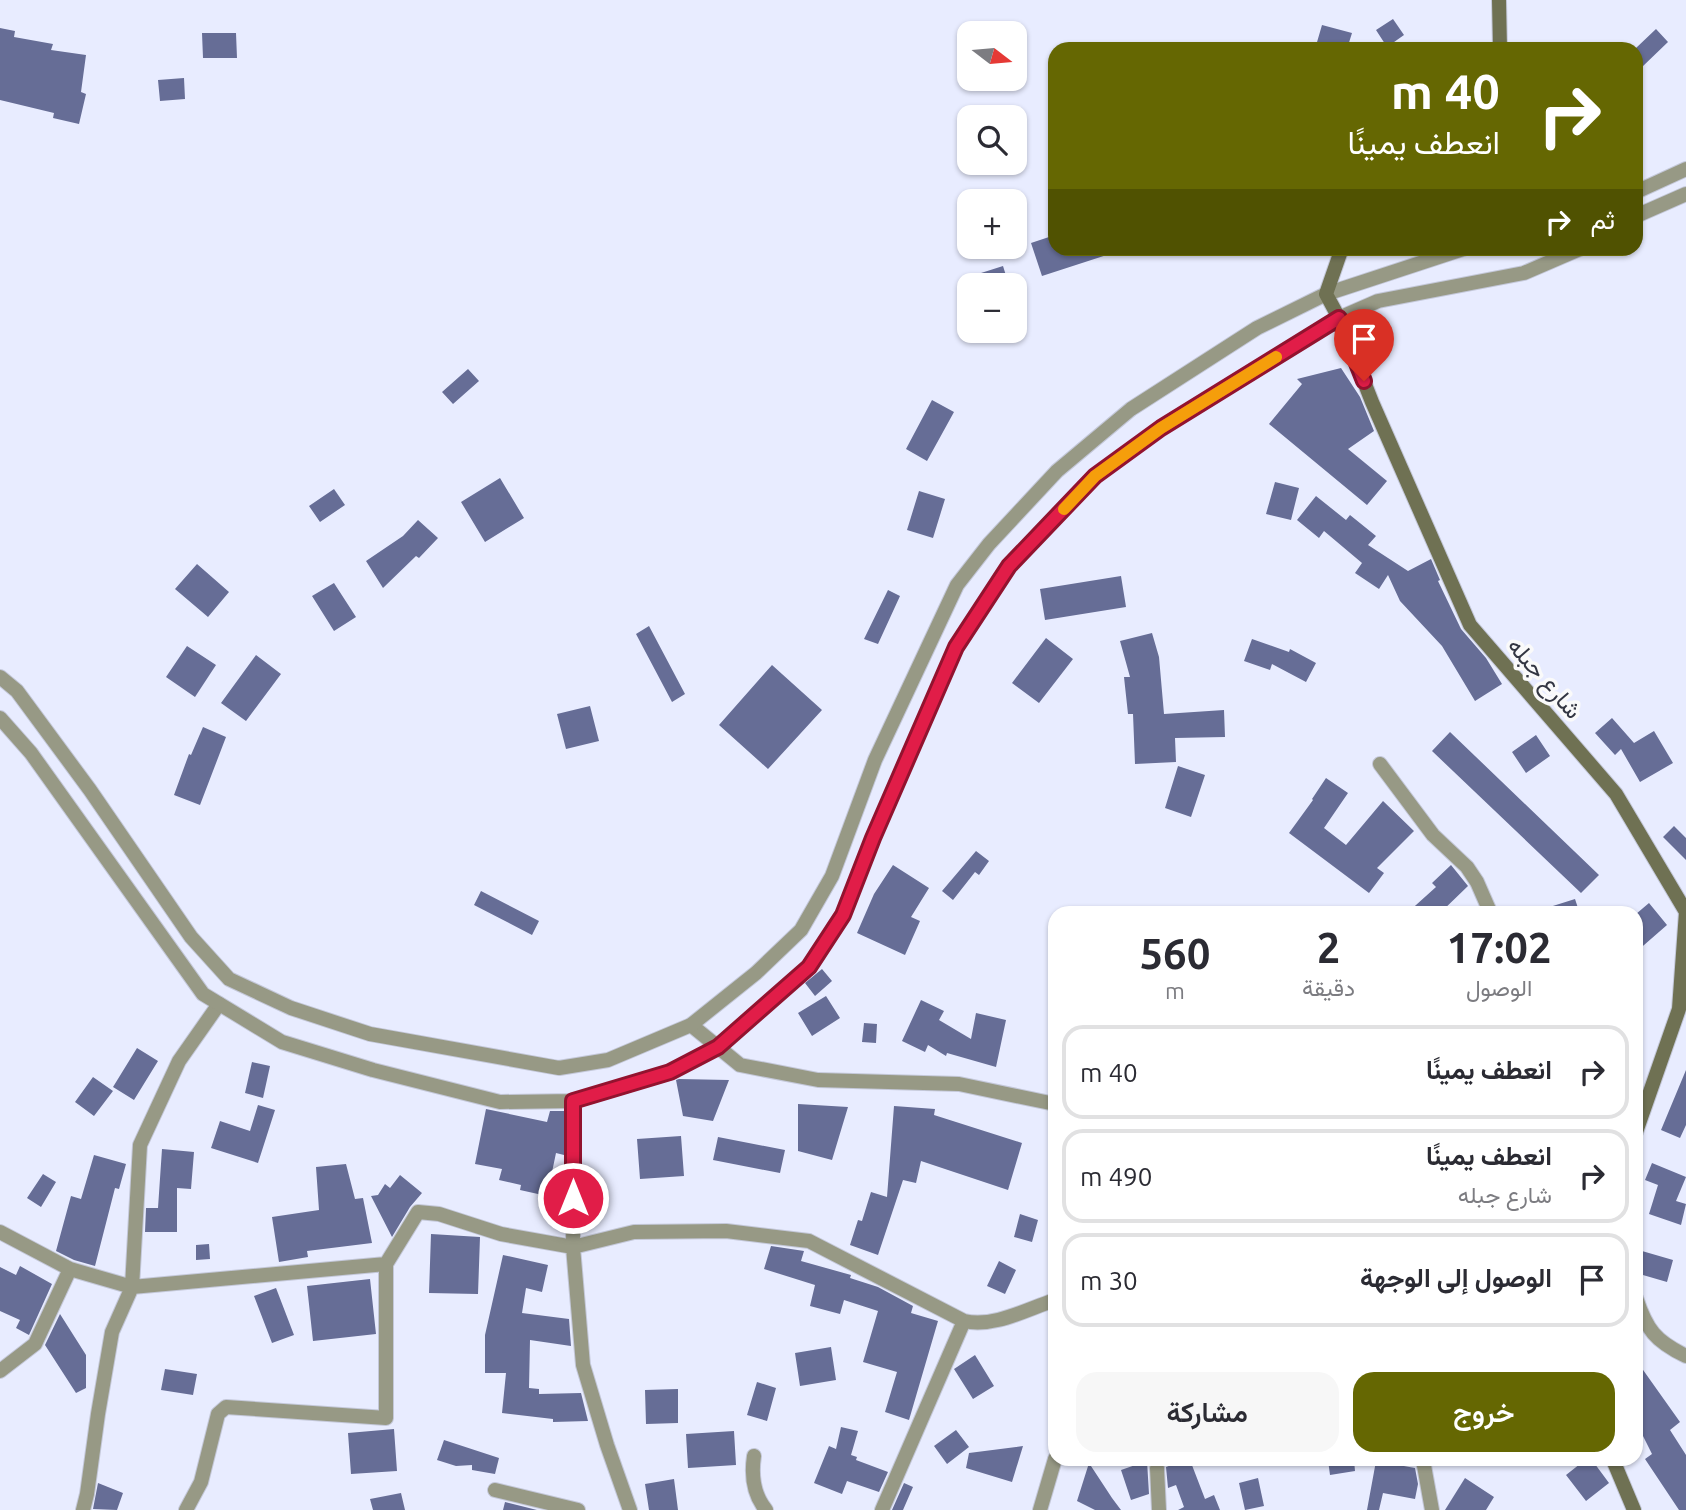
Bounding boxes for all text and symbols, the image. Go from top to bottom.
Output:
north arrow [957,21,1027,91]
map controls [957,21,1027,343]
text: 40 m [1391,63,1500,118]
icon: right [1524,70,1615,161]
button: search [957,105,1027,175]
text: انعطف يمينًا [1347,124,1500,160]
button: + [957,189,1027,259]
icon: right [1539,203,1577,241]
text: ثم [1591,205,1615,234]
button: − [957,273,1027,343]
pin [1334,309,1394,381]
icon: arrive [1345,320,1383,358]
street label: شارع جبله [1500,632,1587,726]
text: 2 [1317,924,1340,971]
text: 17:02 [1447,924,1552,971]
text: 560 [1139,930,1211,977]
text: دقيقة [1302,975,1355,1000]
text: الوصول [1466,975,1532,1000]
text: m [1165,978,1185,1003]
icon: right [1573,1053,1611,1091]
text: انعطف يمينًا [1426,1055,1552,1084]
text: 40 m [1080,1058,1138,1087]
text: انعطف يمينًا [1426,1141,1552,1170]
icon: right [1573,1157,1611,1195]
position arrow [536,1161,610,1235]
text: 490 m [1080,1162,1152,1191]
text: شارع جبله [1458,1182,1552,1207]
icon: arrive [1573,1261,1611,1299]
text: الوصول إلى الوجهة [1360,1263,1552,1292]
text: 30 m [1080,1266,1138,1295]
button: مشاركة [1076,1372,1339,1452]
button: خروج [1353,1372,1615,1452]

